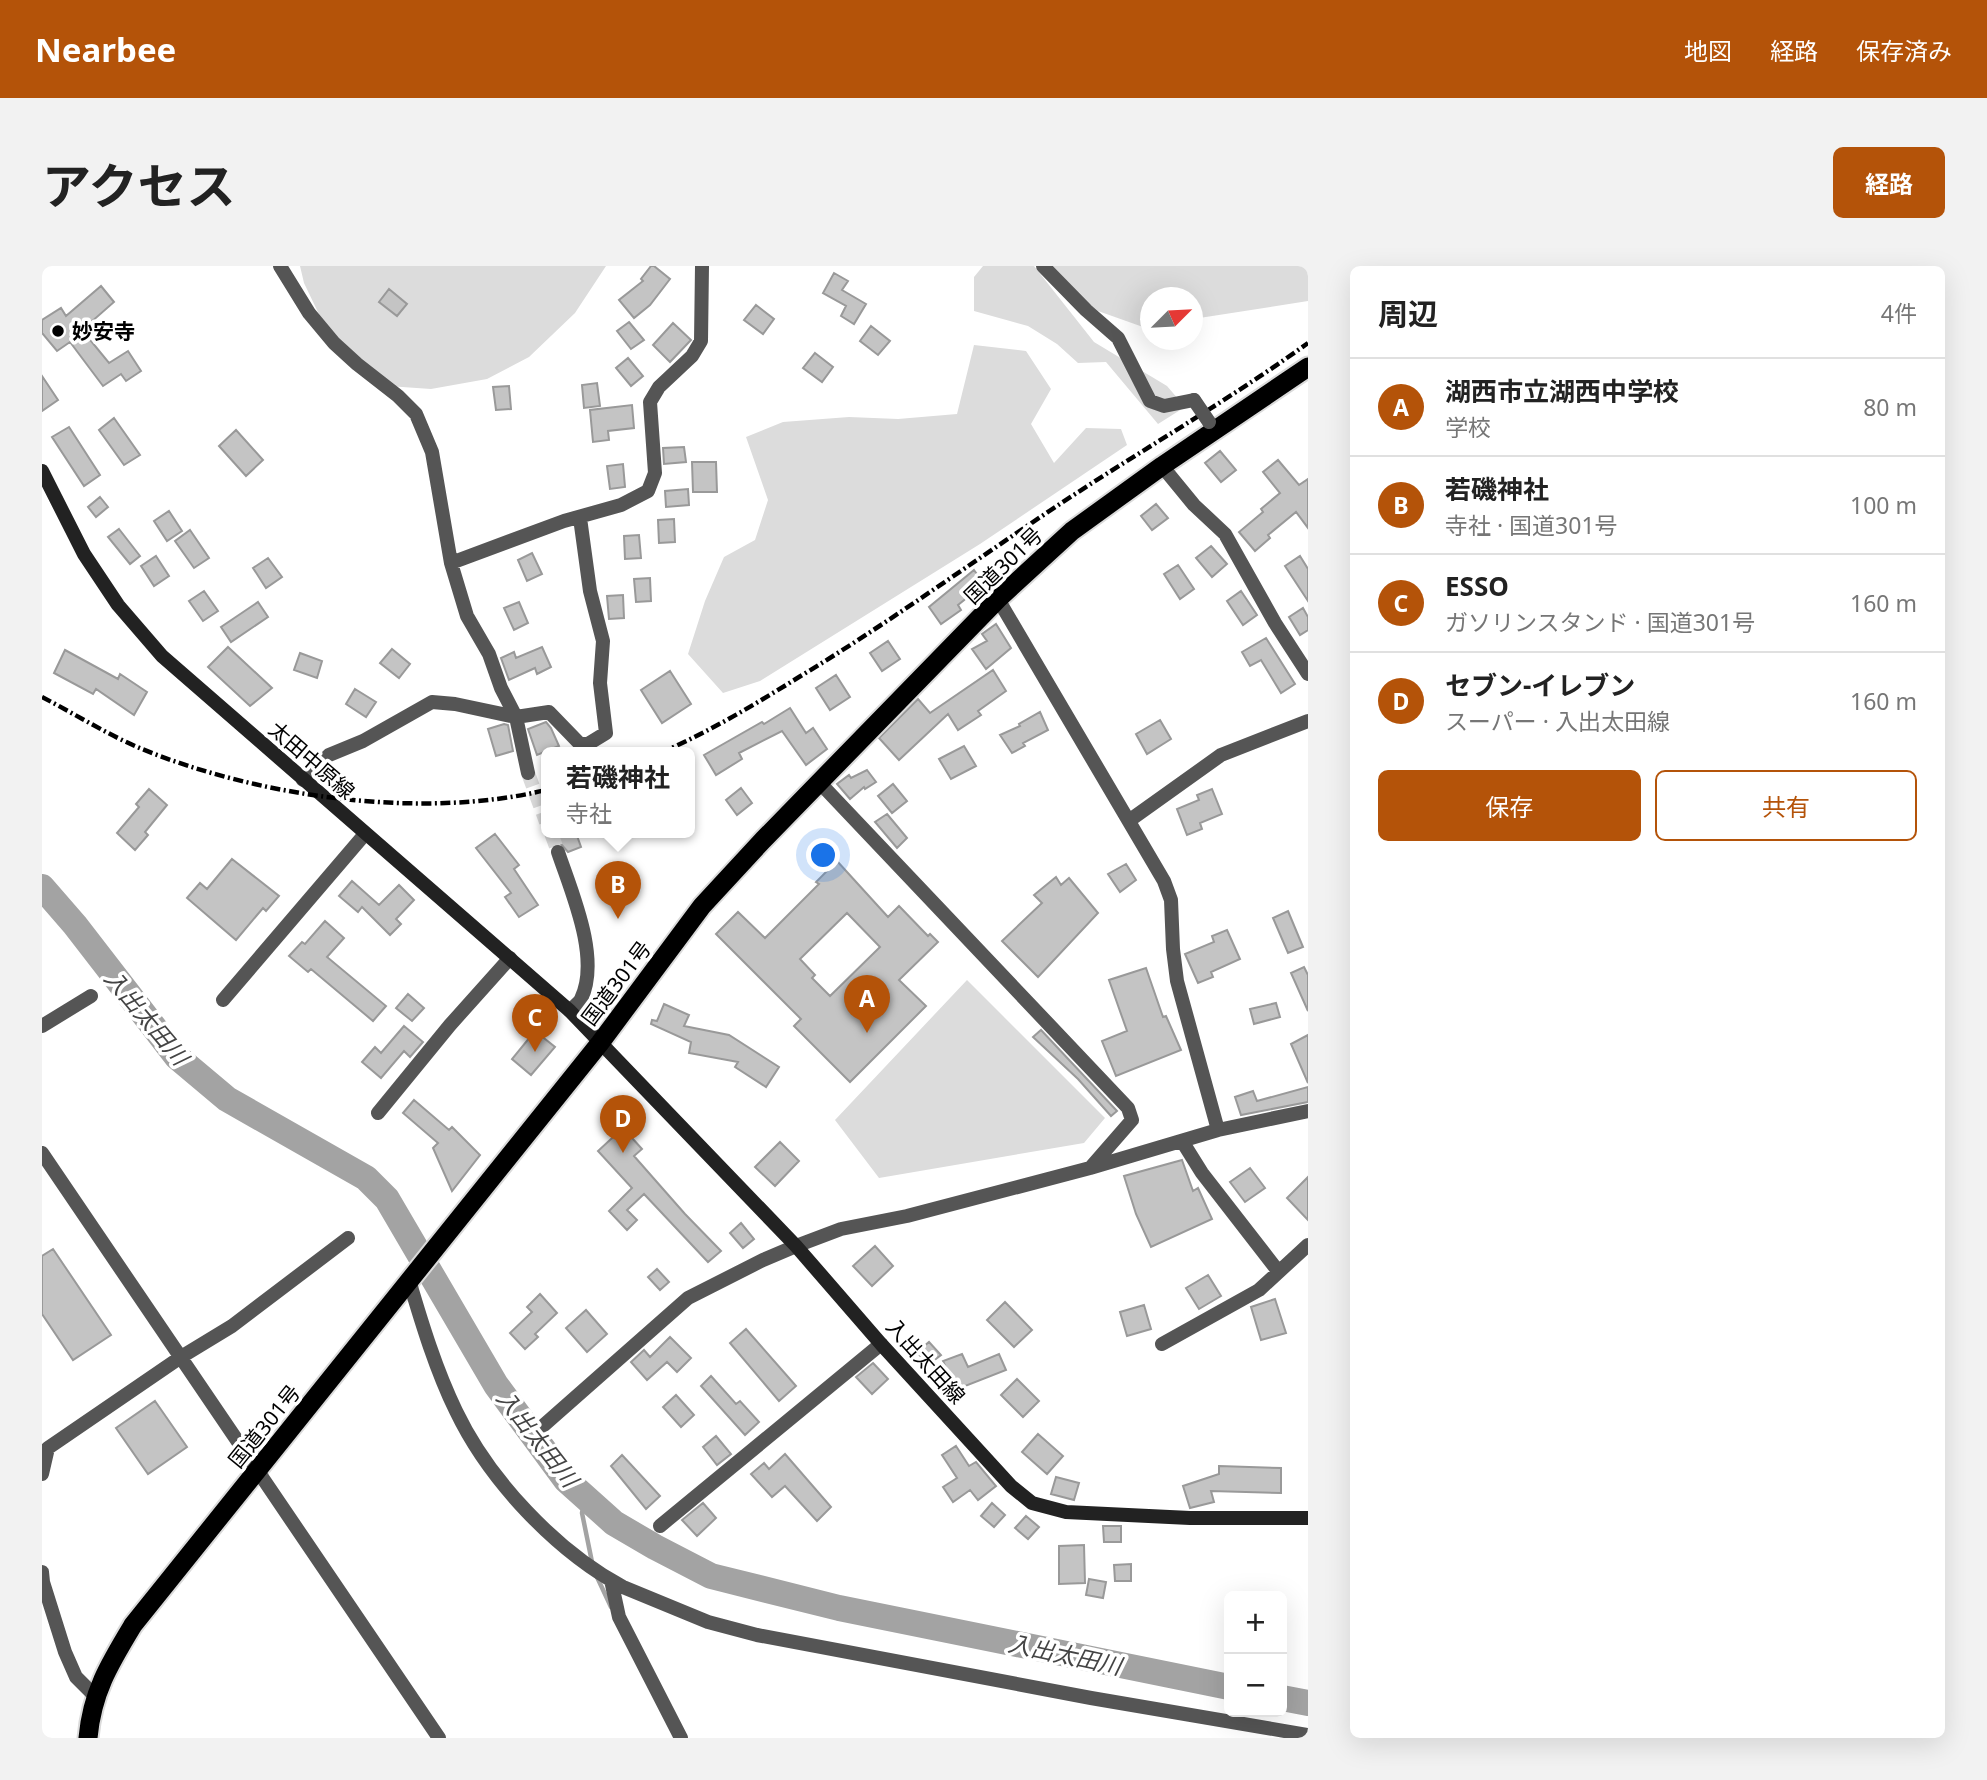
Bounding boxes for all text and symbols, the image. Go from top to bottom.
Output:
text: Nearbee [35,27,176,72]
text: 地図 [1684,34,1732,67]
text: 経路 [1770,34,1818,67]
text: 保存済み [1856,34,1952,67]
button: 経路 [1833,147,1945,218]
text: アクセス [42,152,236,218]
north arrow [1140,287,1203,350]
text: 周辺 [1378,293,1438,334]
text: 4件 [1881,297,1917,329]
place label: 妙安寺 [72,317,135,345]
marker: 妙安寺 [50,323,66,339]
text: 湖西市立湖西中学校 [1445,373,1679,409]
text: A [1393,391,1409,423]
text: 80 m [1863,391,1917,423]
text: 学校 [1445,411,1491,443]
text: 若磯神社 [1445,471,1549,507]
text: B [1393,489,1409,521]
text: 100 m [1850,489,1917,521]
text: 寺社 · 国道301号 [1445,509,1618,541]
street label: 国道301号 [958,521,1048,609]
text: ESSO [1445,568,1509,604]
text: C [1394,587,1408,619]
text: 160 m [1850,587,1917,619]
text: ガソリンスタンド · 国道301号 [1445,606,1755,638]
text: セブン-イレブン [1445,667,1635,703]
text: D [1393,685,1409,717]
text: 160 m [1850,685,1917,717]
text: スーパー · 入出太田線 [1445,705,1670,737]
street label: 太田中原線 [263,715,361,805]
popup [541,747,695,838]
text: 若磯神社 [566,759,670,795]
button: 保存 [1378,770,1641,841]
button: 共有 [1655,770,1917,841]
text: 寺社 [566,797,612,829]
your location [806,838,840,872]
pin: B [595,861,641,919]
street label: 国道301号 [575,935,657,1031]
water label: 入出太田川 [98,963,198,1074]
pin: A [844,975,890,1033]
pin: C [512,994,558,1052]
pin: D [600,1095,646,1153]
street label: 入出太田線 [880,1313,972,1409]
street label: 国道301号 [222,1379,306,1473]
water label: 入出太田川 [490,1383,588,1496]
map controls [1224,1591,1287,1717]
button: + [1224,1591,1287,1654]
water label: 入出太田川 [1005,1626,1128,1682]
button: − [1224,1654,1287,1717]

